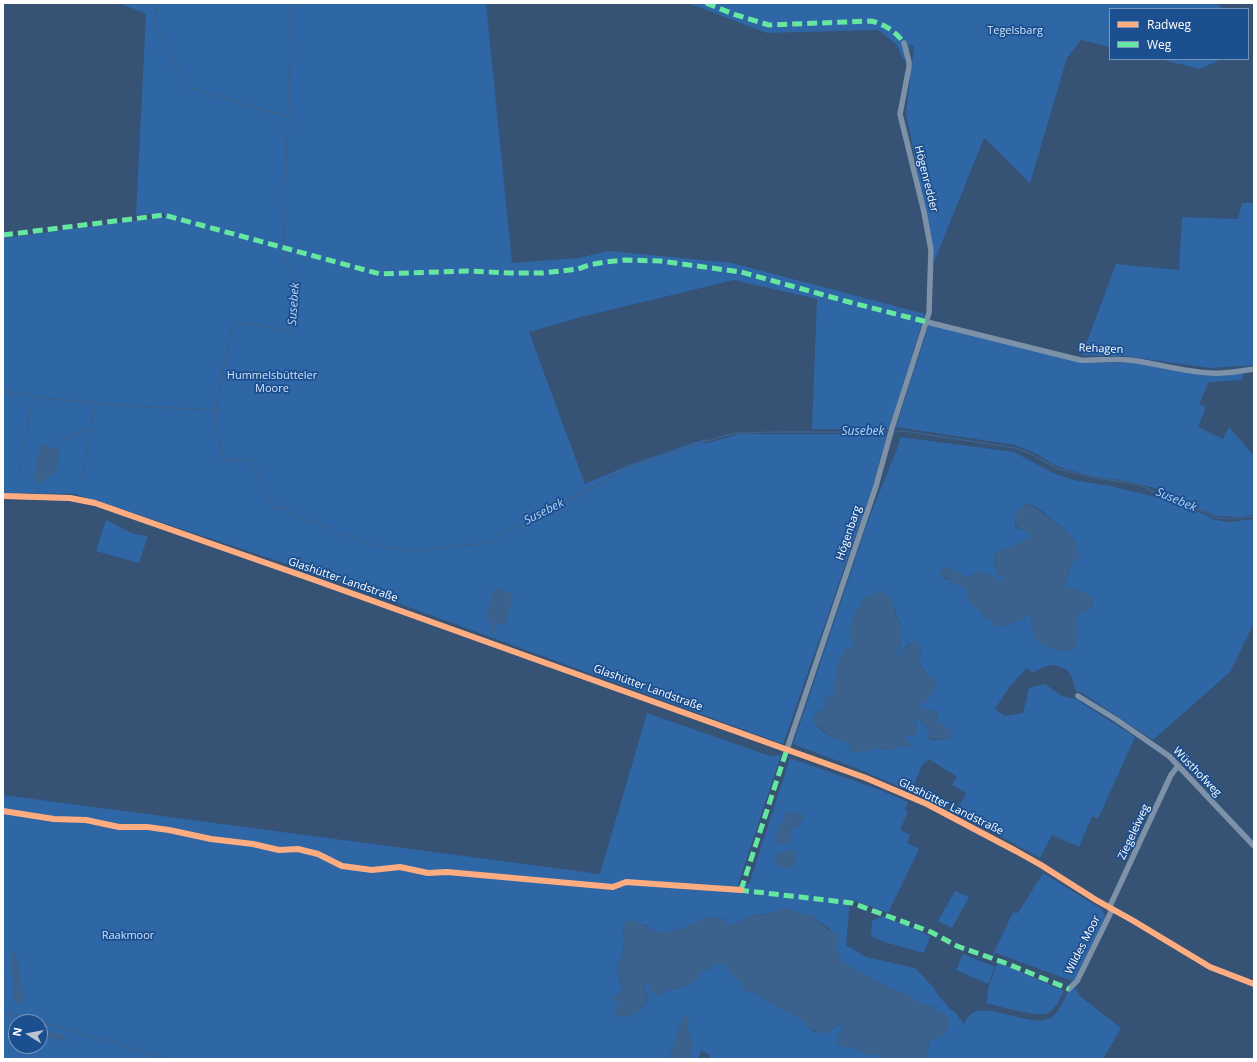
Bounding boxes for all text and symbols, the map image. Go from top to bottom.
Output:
legend [1109,8,1249,60]
text: Radweg [1147,16,1191,33]
park label: Tegelsbarg [987,24,1043,38]
text: Weg [1147,36,1171,53]
street label: Högenredder [911,144,941,214]
water label: Susebek [285,282,303,326]
street label: Rehagen [1078,342,1124,356]
park label: Hummelsbütteler Moore [227,369,317,395]
water label: Susebek [842,425,884,439]
water label: Susebek [1153,485,1199,515]
water label: Susebek [522,496,566,528]
street label: Högenbarg [833,504,865,562]
street label: Glashütter Landstraße [286,555,400,605]
street label: Glashütter Landstraße [592,662,704,714]
street label: Wüsthofweg [1170,744,1224,800]
street label: Glashütter Landstraße [896,776,1006,838]
street label: Ziegeleiweg [1115,802,1153,862]
street label: Wildes Moor [1063,913,1103,977]
park label: Raakmoor [102,929,154,943]
north arrow [8,1014,48,1054]
text: N [8,1026,25,1038]

